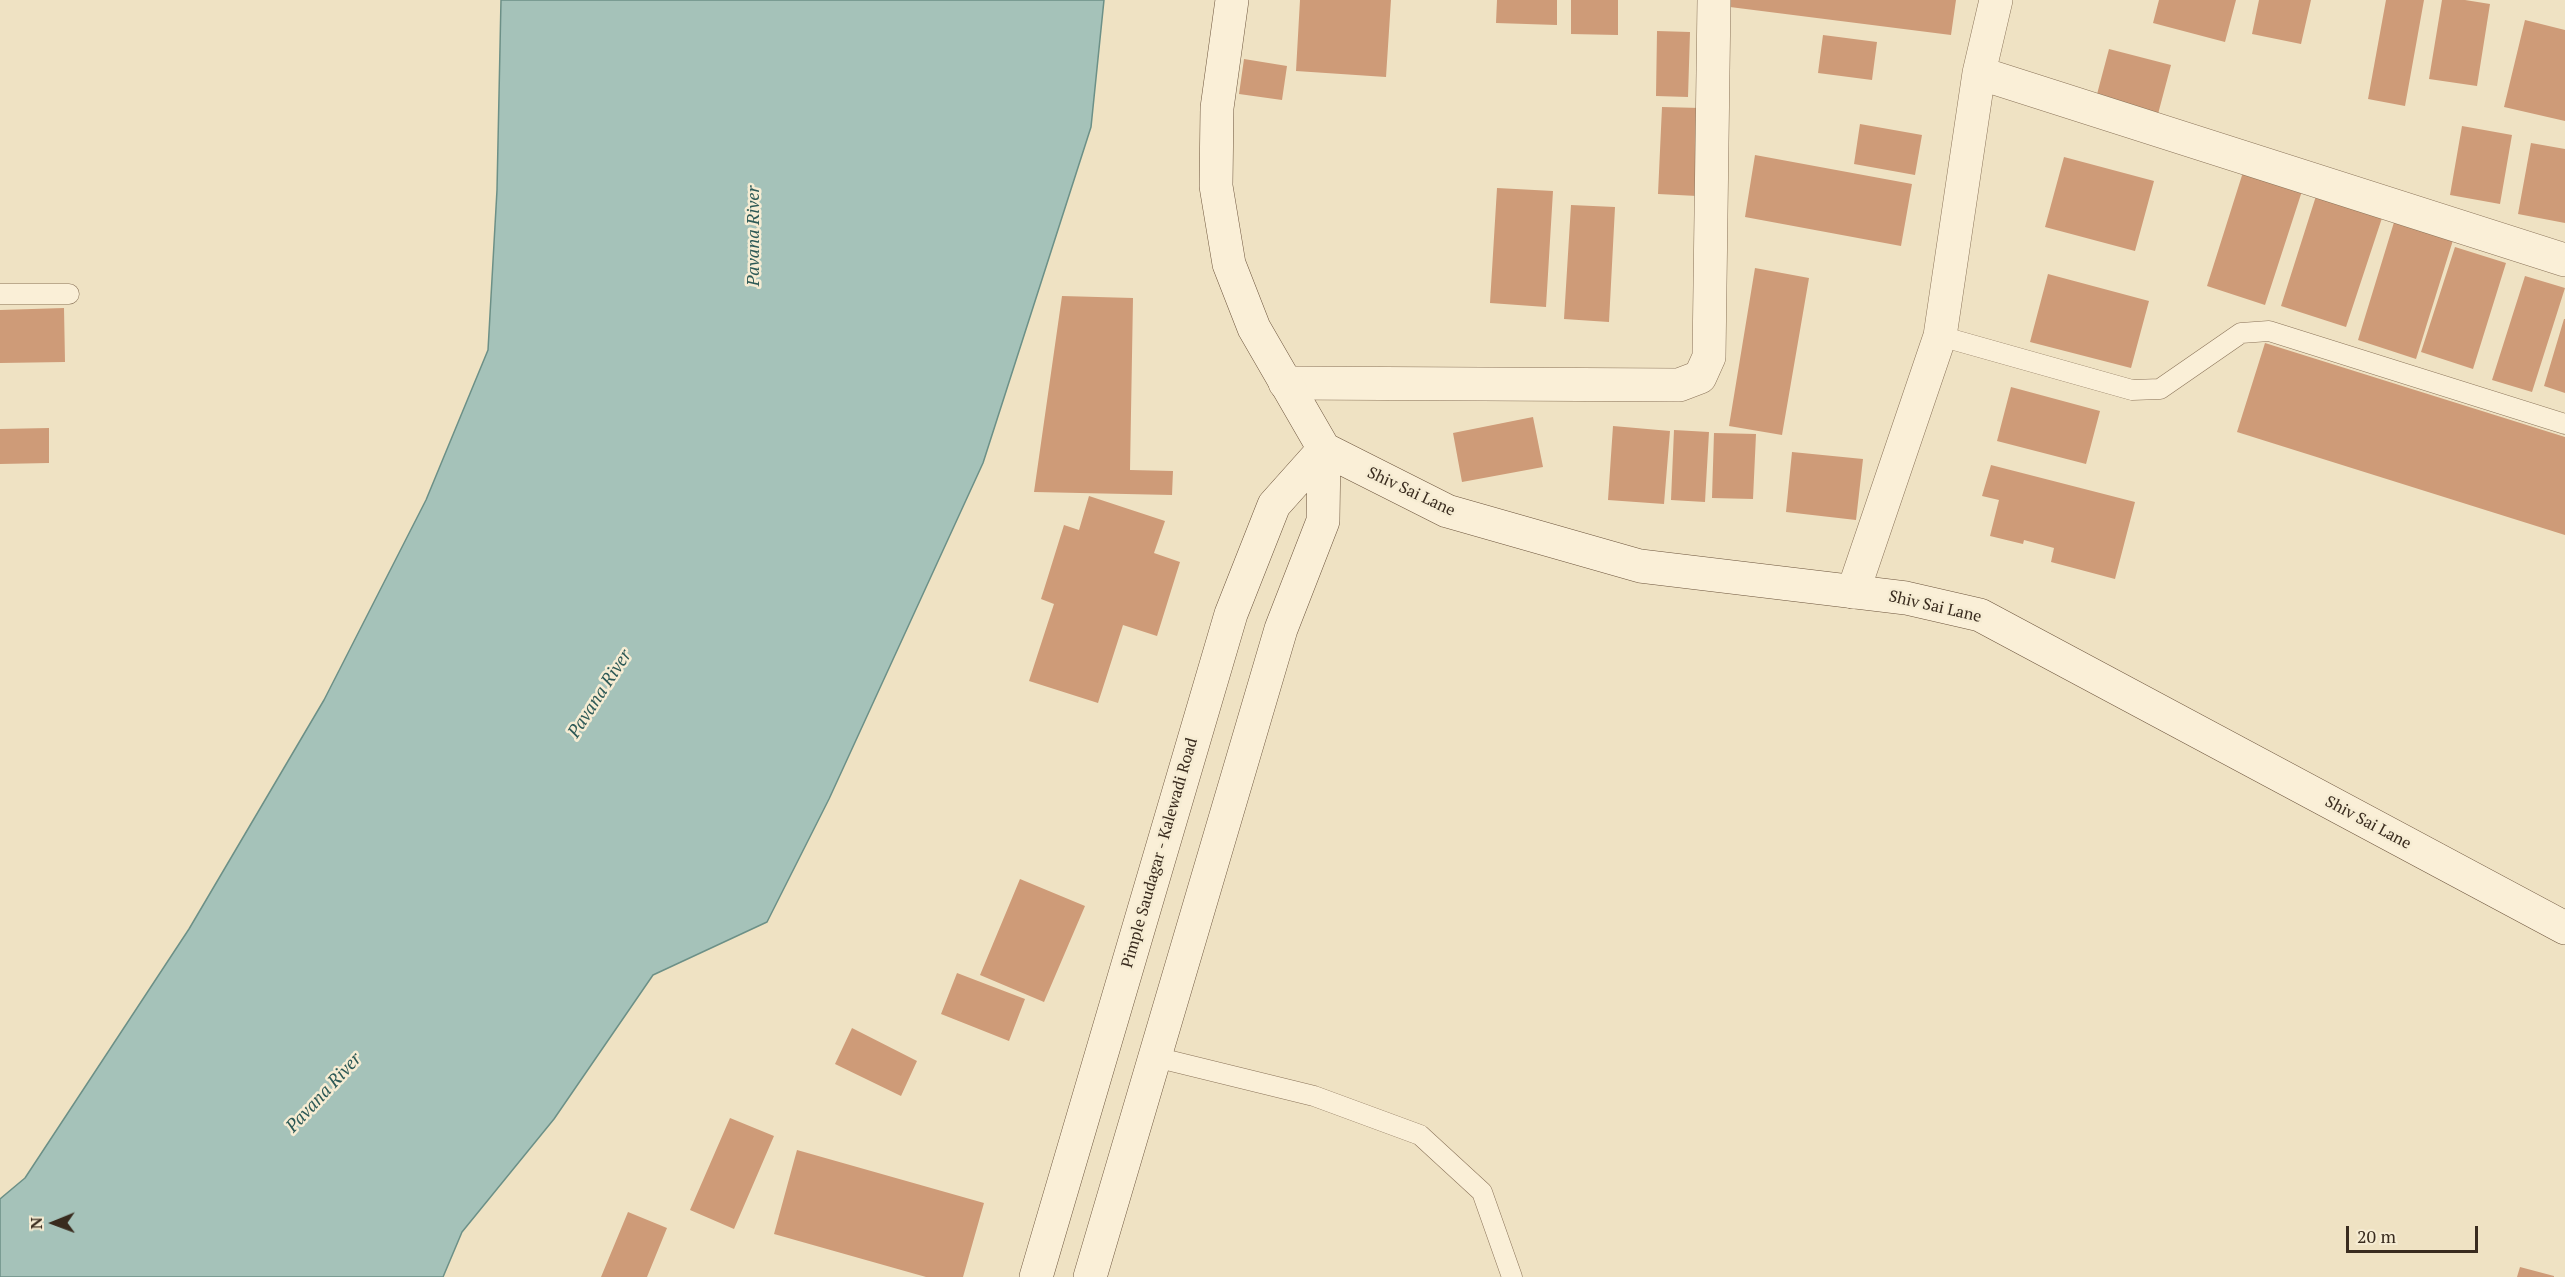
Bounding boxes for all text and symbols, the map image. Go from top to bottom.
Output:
water label: Pavana River [743,186,765,286]
street label: Shiv Sai Lane [1364,463,1458,521]
street label: Shiv Sai Lane [1887,587,1983,627]
water label: Pavana River [564,646,636,742]
street label: Pimple Saudagar - Kalewadi Road [1118,736,1202,970]
street label: Shiv Sai Lane [2322,792,2414,854]
water label: Pavana River [282,1049,366,1137]
north arrow [24,1193,84,1253]
scale bar [2349,1214,2481,1252]
text: N [25,1217,47,1230]
text: 20 m [2357,1224,2396,1248]

